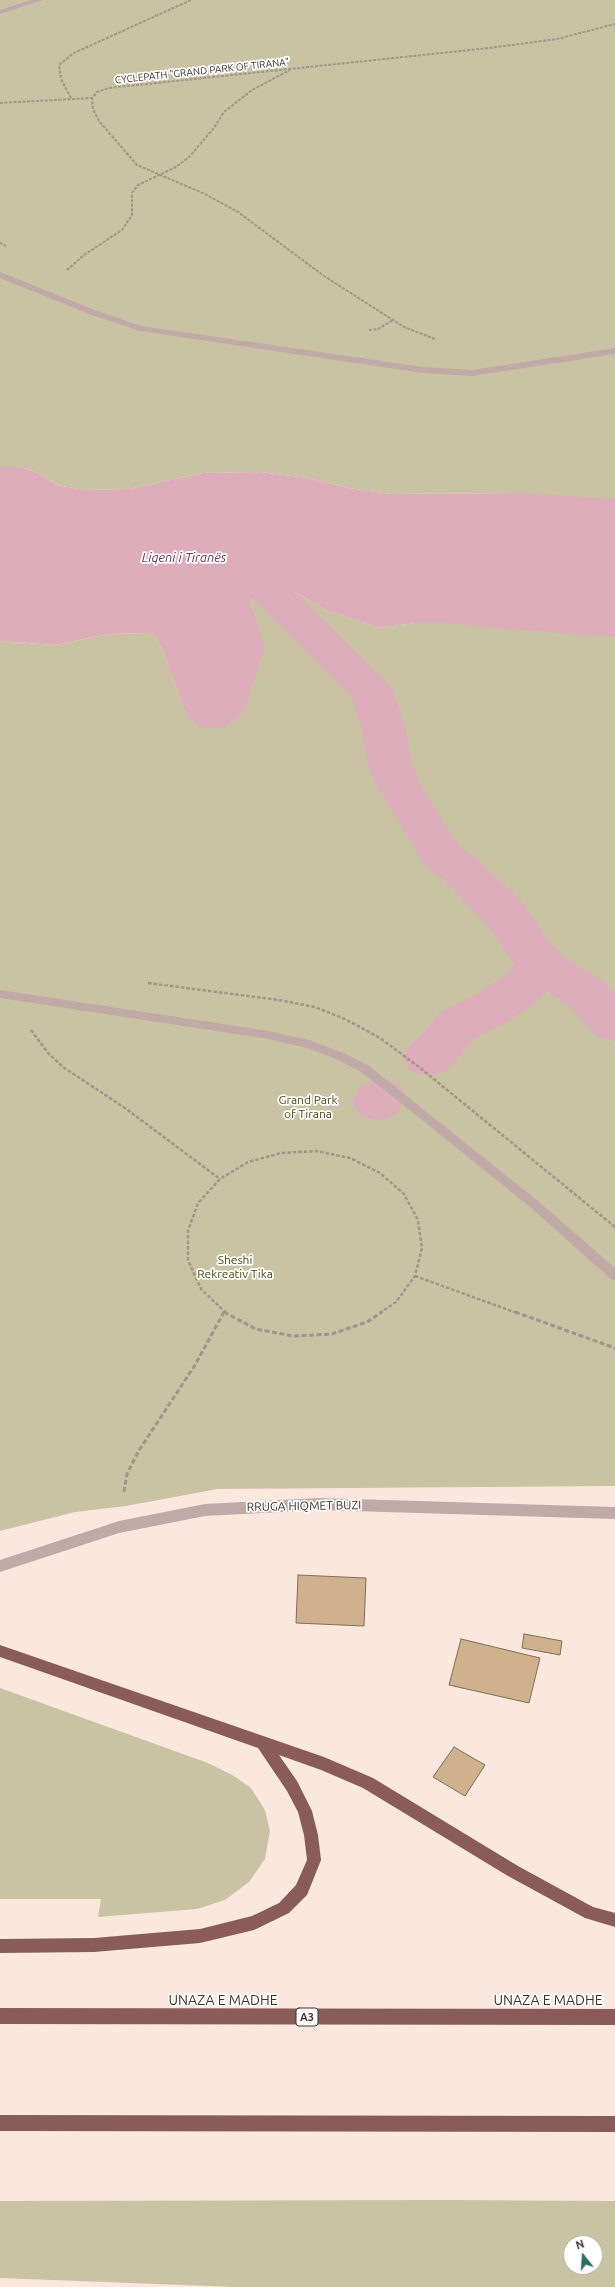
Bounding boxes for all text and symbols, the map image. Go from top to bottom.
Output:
street label: CYCLEPATH "GRAND PARK OF TIRANA" [114,56,290,86]
water label: Liqeni i Tiranës [142,550,226,566]
park label: Grand Park of Tirana [278,1093,338,1121]
park label: Sheshi Rekreativ Tika [197,1253,273,1281]
street label: RRUGA HIQMET BUZI [247,1498,361,1514]
street label: UNAZA E MADHE [168,1992,278,2008]
street label: UNAZA E MADHE [493,1992,603,2008]
road number: A3 [296,2008,318,2026]
north arrow [563,2235,603,2275]
text: N [574,2238,585,2251]

